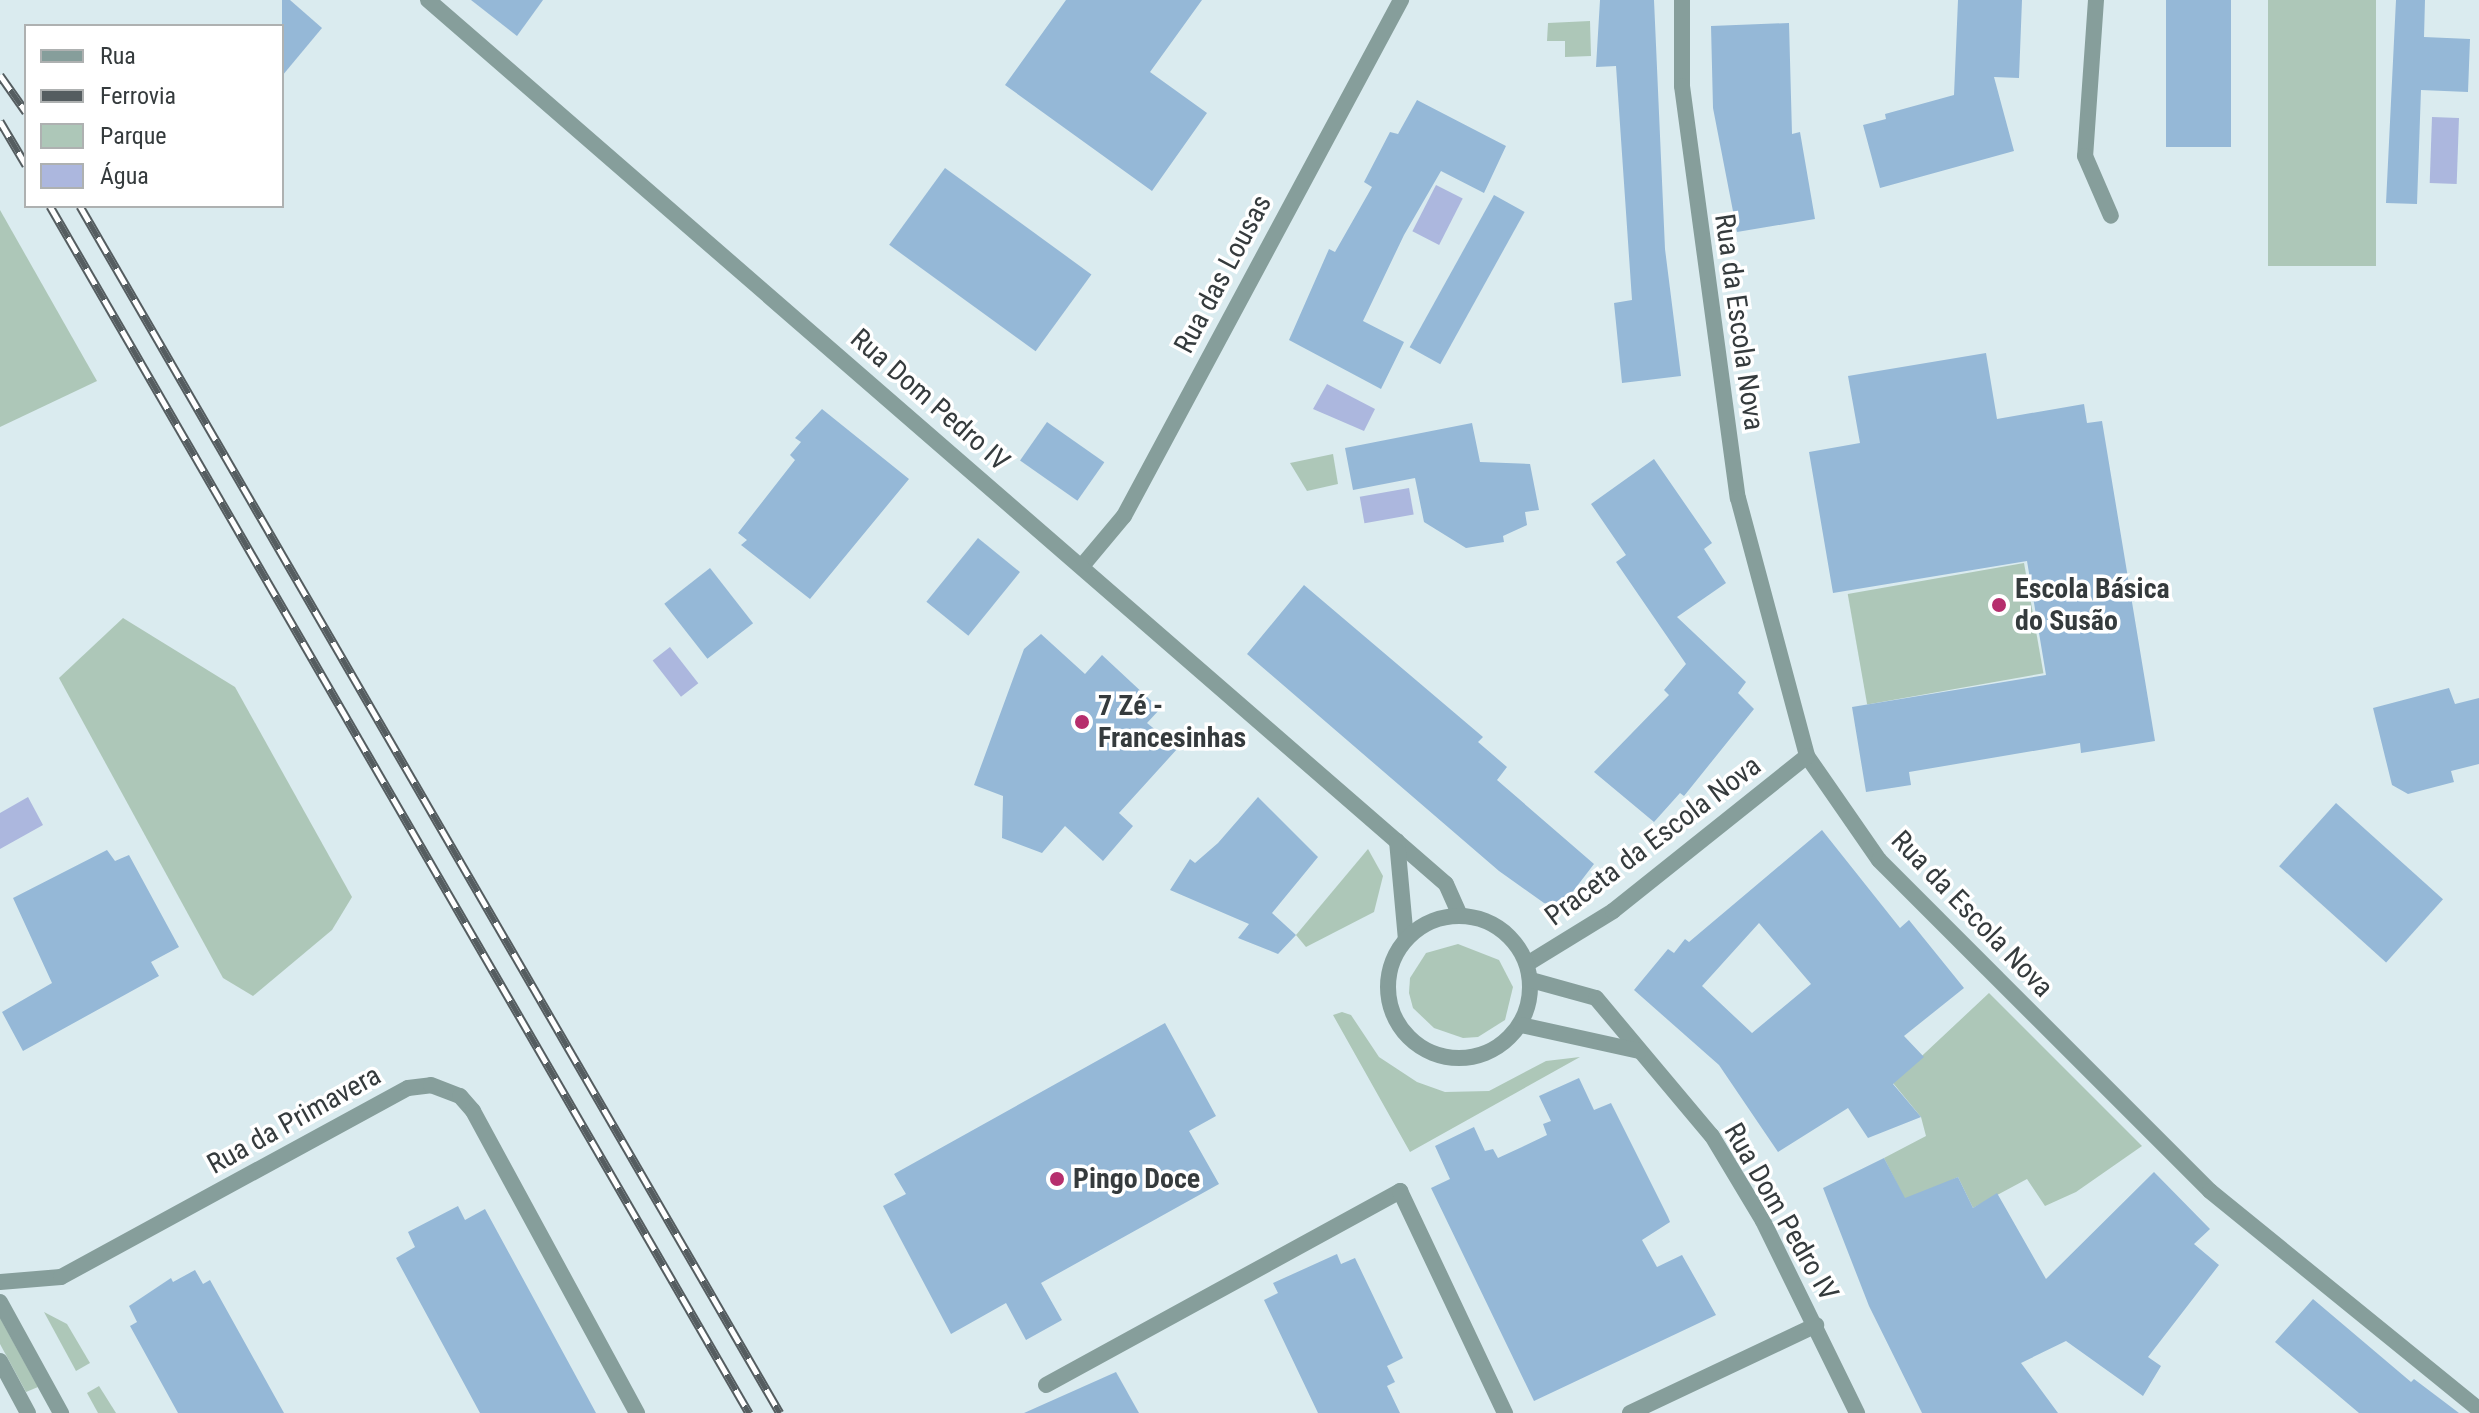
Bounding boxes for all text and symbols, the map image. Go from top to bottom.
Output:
legend [24,24,284,208]
text: Rua [100,42,136,70]
text: Ferrovia [100,82,176,110]
text: Parque [100,122,167,150]
text: Água [100,162,149,190]
street label: Rua das Lousas [1167,189,1279,359]
street label: Rua da Escola Nova [1707,212,1771,432]
street label: Rua Dom Pedro IV [844,322,1016,478]
place label: Escola Básica do Susão [2015,572,2170,638]
marker: Escola Básica do Susão [1990,596,2008,614]
place label: 7 Zé - Francesinhas [1098,689,1246,755]
marker: 7 Zé - Francesinhas [1073,713,1091,731]
street label: Praceta da Escola Nova [1539,749,1767,933]
street label: Rua da Escola Nova [1884,824,2060,1004]
street label: Rua da Primavera [201,1059,387,1181]
street label: Rua Dom Pedro IV [1717,1117,1845,1307]
place label: Pingo Doce [1073,1162,1200,1196]
marker: Pingo Doce [1048,1170,1066,1188]

